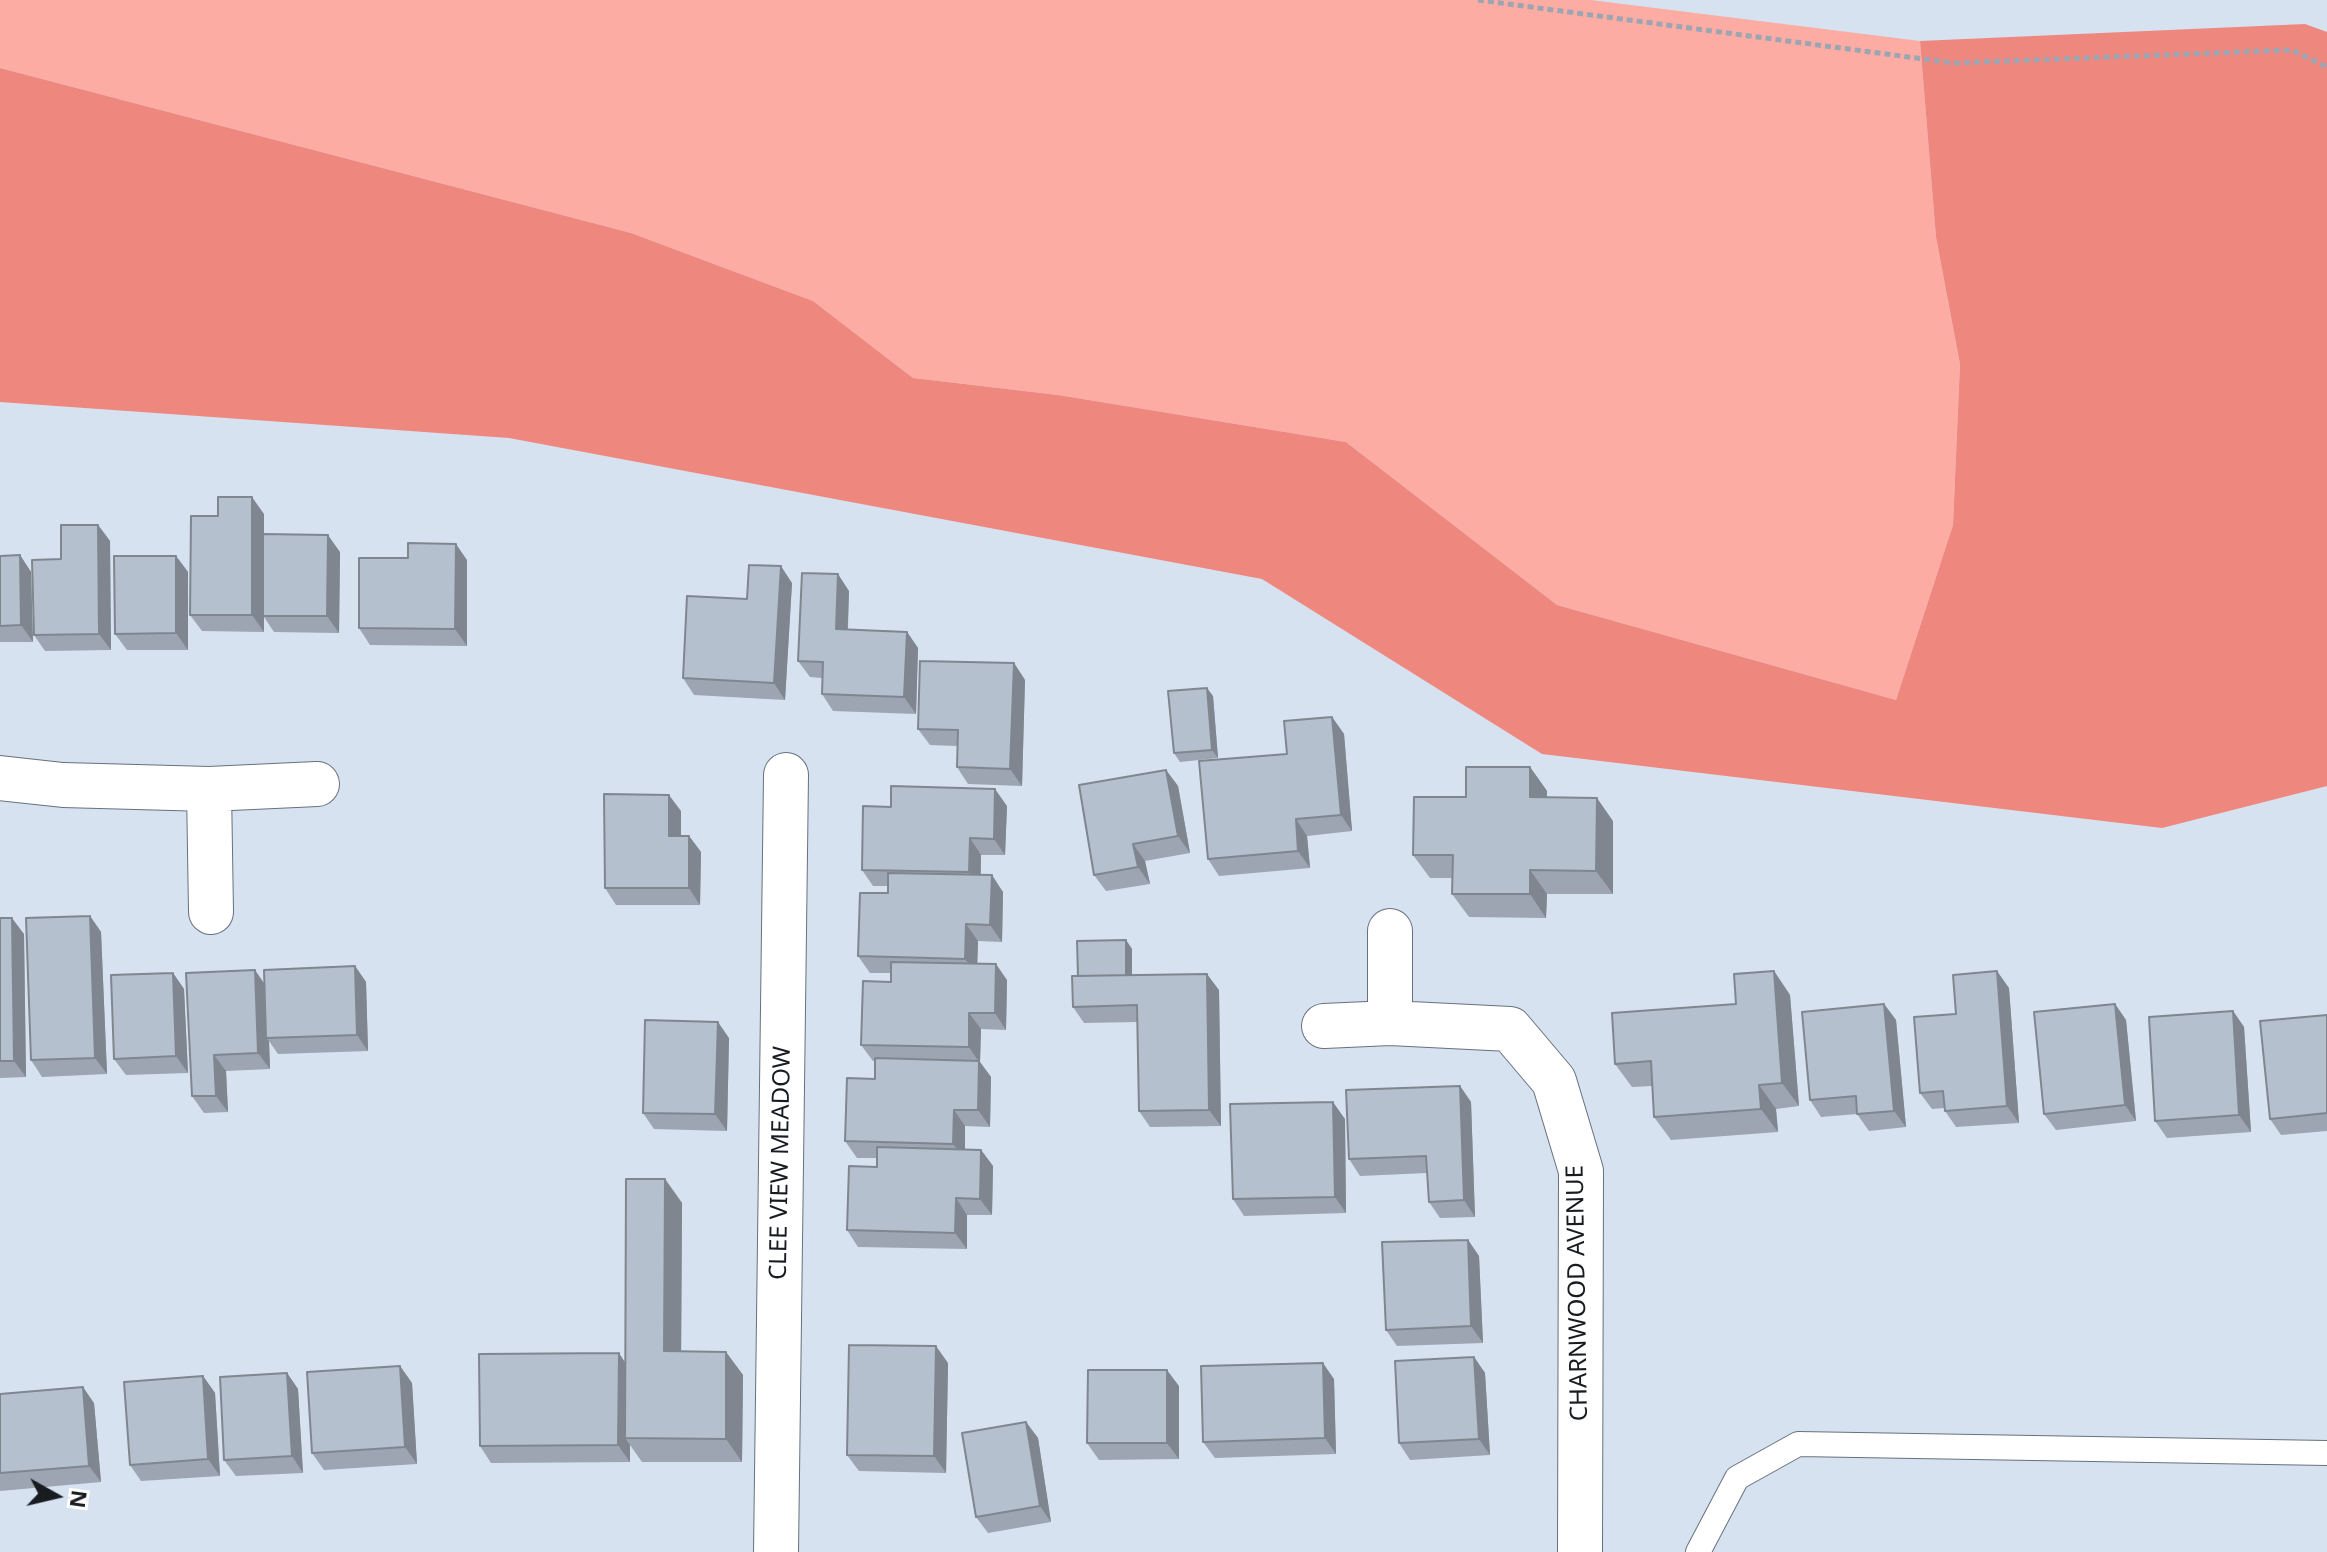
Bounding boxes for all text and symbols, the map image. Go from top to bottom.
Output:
street label: CLEE VIEW MEADOW [765,1046,797,1280]
street label: CHARNWOOD AVENUE [1561,1165,1595,1421]
north arrow [16,1456,96,1536]
text: N [64,1488,96,1510]

